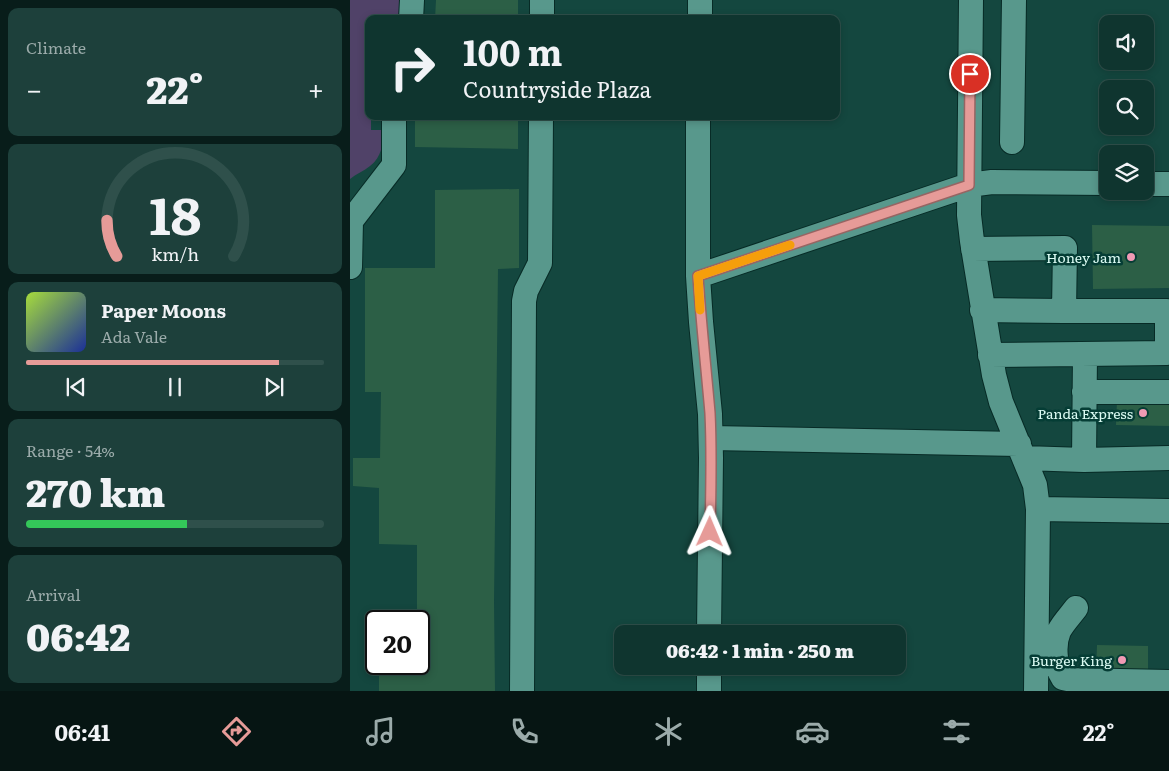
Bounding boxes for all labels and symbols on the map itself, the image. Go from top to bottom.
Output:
pin [949,53,991,95]
place label: Honey Jam [1046,247,1121,267]
marker: Honey Jam [1125,251,1137,263]
place label: Panda Express [1038,403,1133,423]
marker: Panda Express [1137,407,1149,419]
position arrow [683,505,735,557]
speed limit sign: 20 [365,610,430,675]
place label: Burger King [1031,650,1112,670]
marker: Burger King [1116,654,1128,666]

